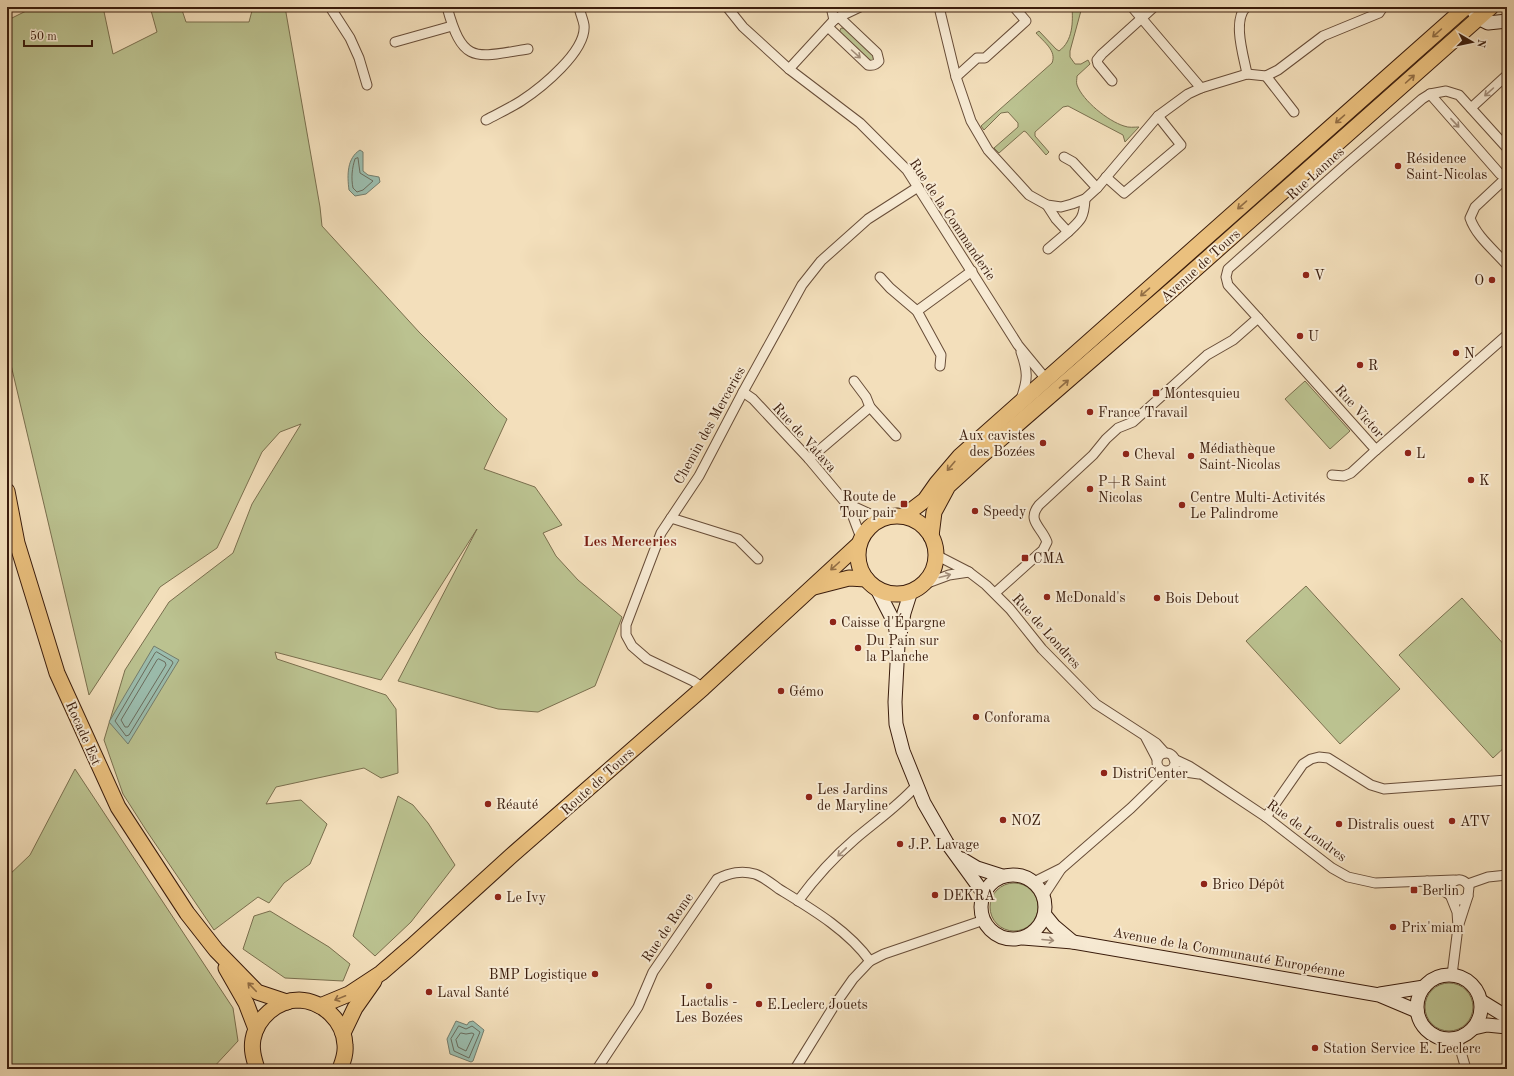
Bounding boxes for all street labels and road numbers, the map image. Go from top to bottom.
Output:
street label: Rue Lannes [1284,145,1347,203]
street label: Rue de la Commanderie [906,156,998,283]
street label: Avenue de Tours [1158,227,1243,305]
street label: Chemin des Merceries [672,364,748,487]
street label: Rue Victor [1332,383,1387,441]
street label: Rue de Vatava [770,401,839,475]
street label: Rue de Londres [1009,592,1083,672]
street label: Rocade Est [63,699,103,768]
street label: Route de Tours [559,746,637,818]
street label: Rue de Londres [1264,797,1349,864]
street label: Rue de Rome [640,890,696,965]
street label: Avenue de la Communauté Européenne [1112,926,1346,980]

